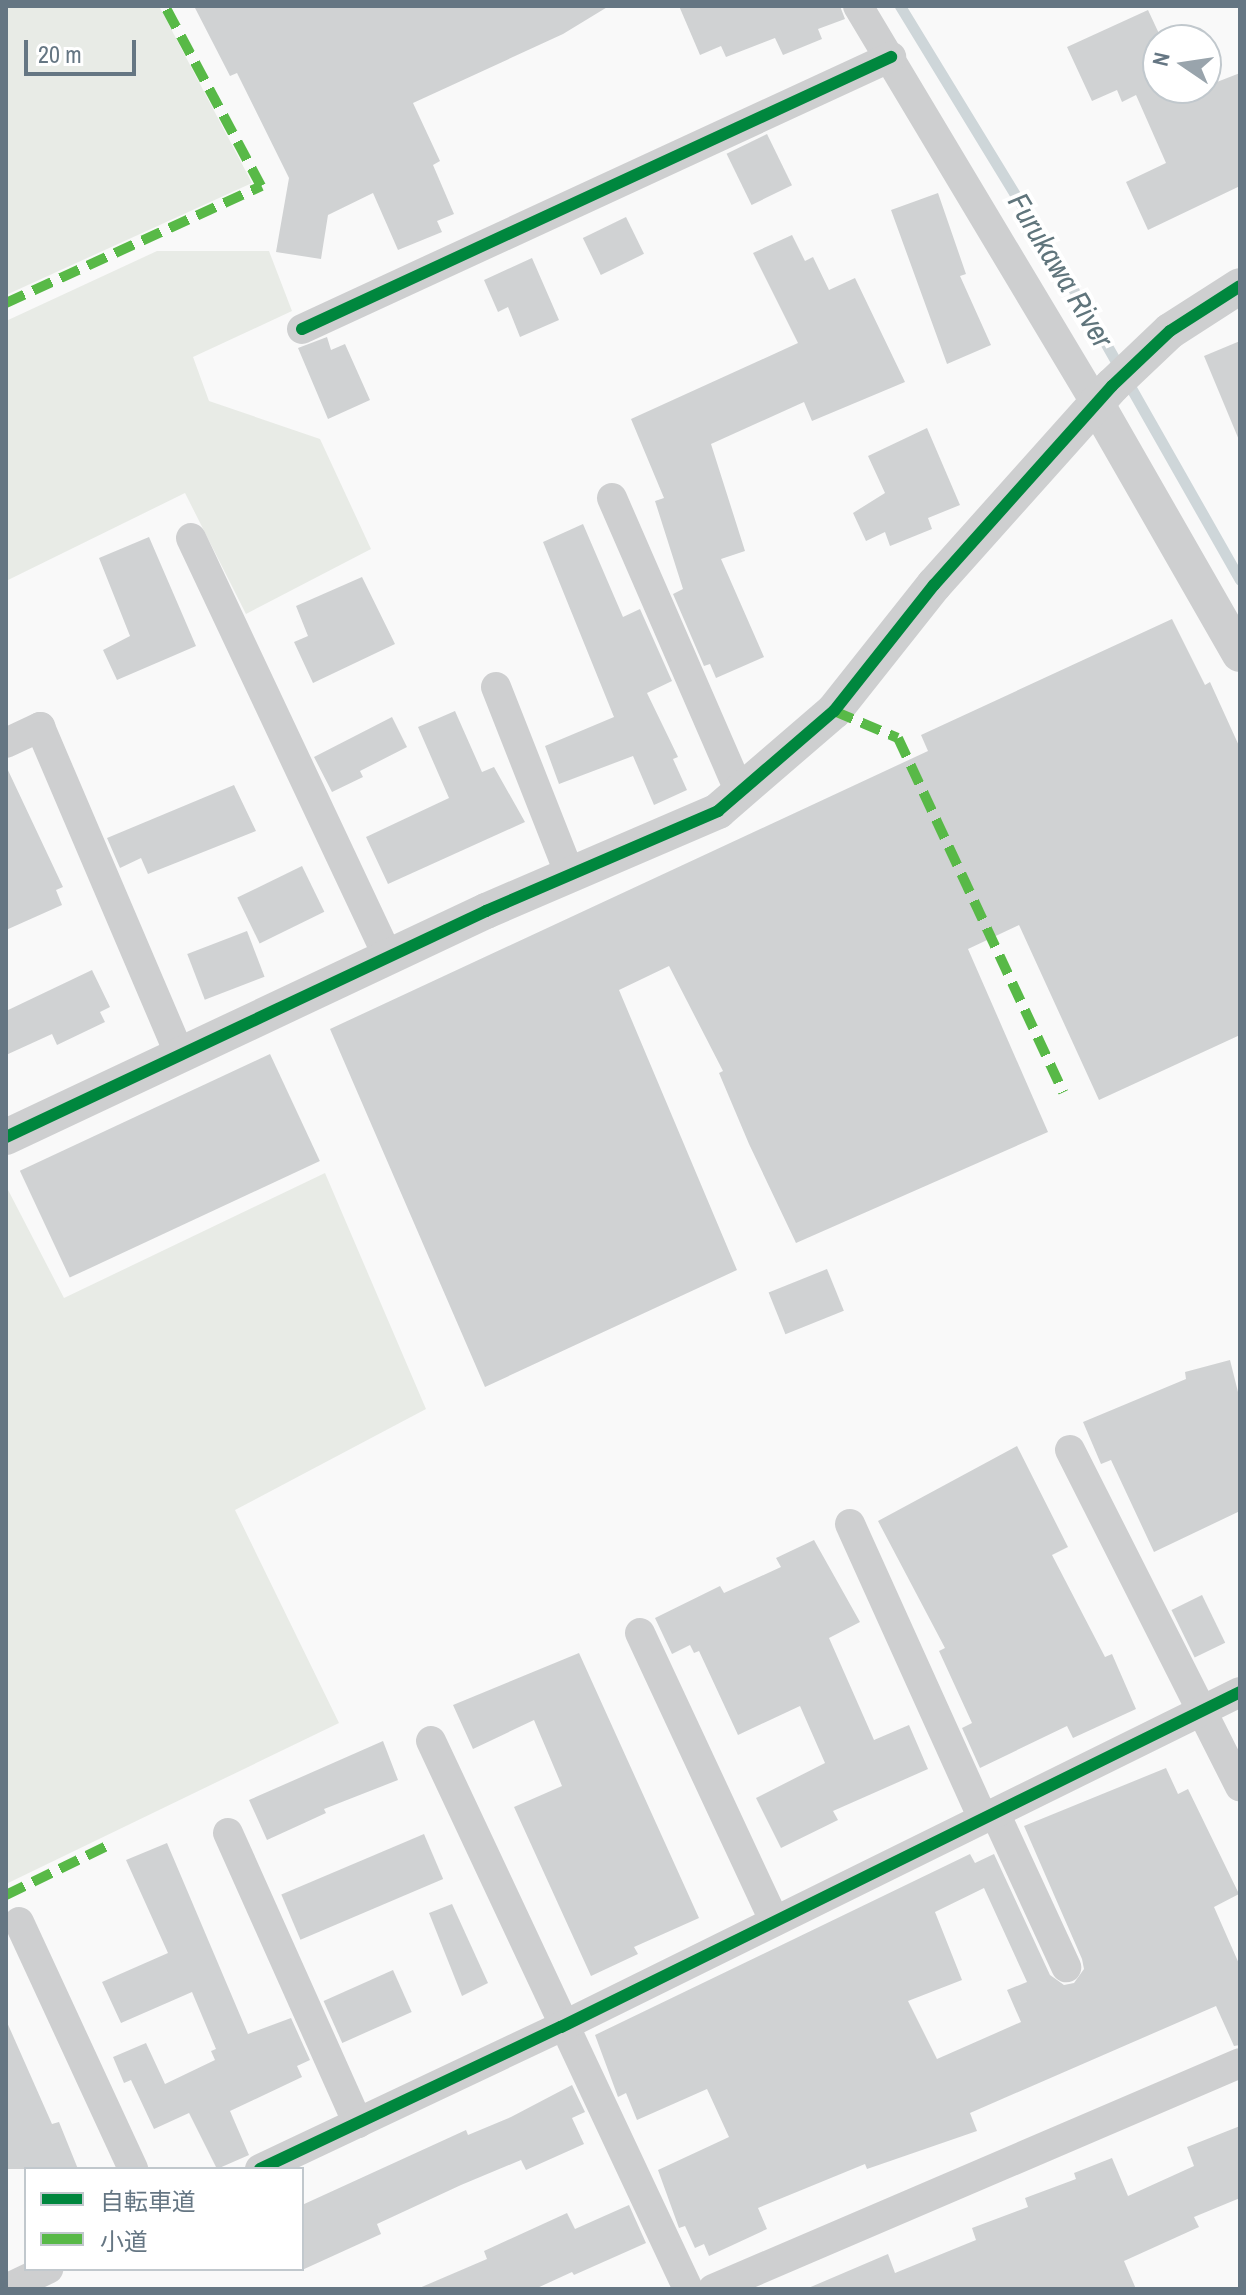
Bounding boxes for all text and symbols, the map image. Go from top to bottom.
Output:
scale bar [28,24,140,74]
north arrow [1142,24,1222,104]
text: 20 m [38,38,82,70]
text: N [1144,49,1177,69]
water label: Furukawa River [1001,186,1121,354]
legend [24,2167,304,2271]
text: 自転車道 [100,2185,196,2217]
text: 小道 [100,2225,148,2257]

